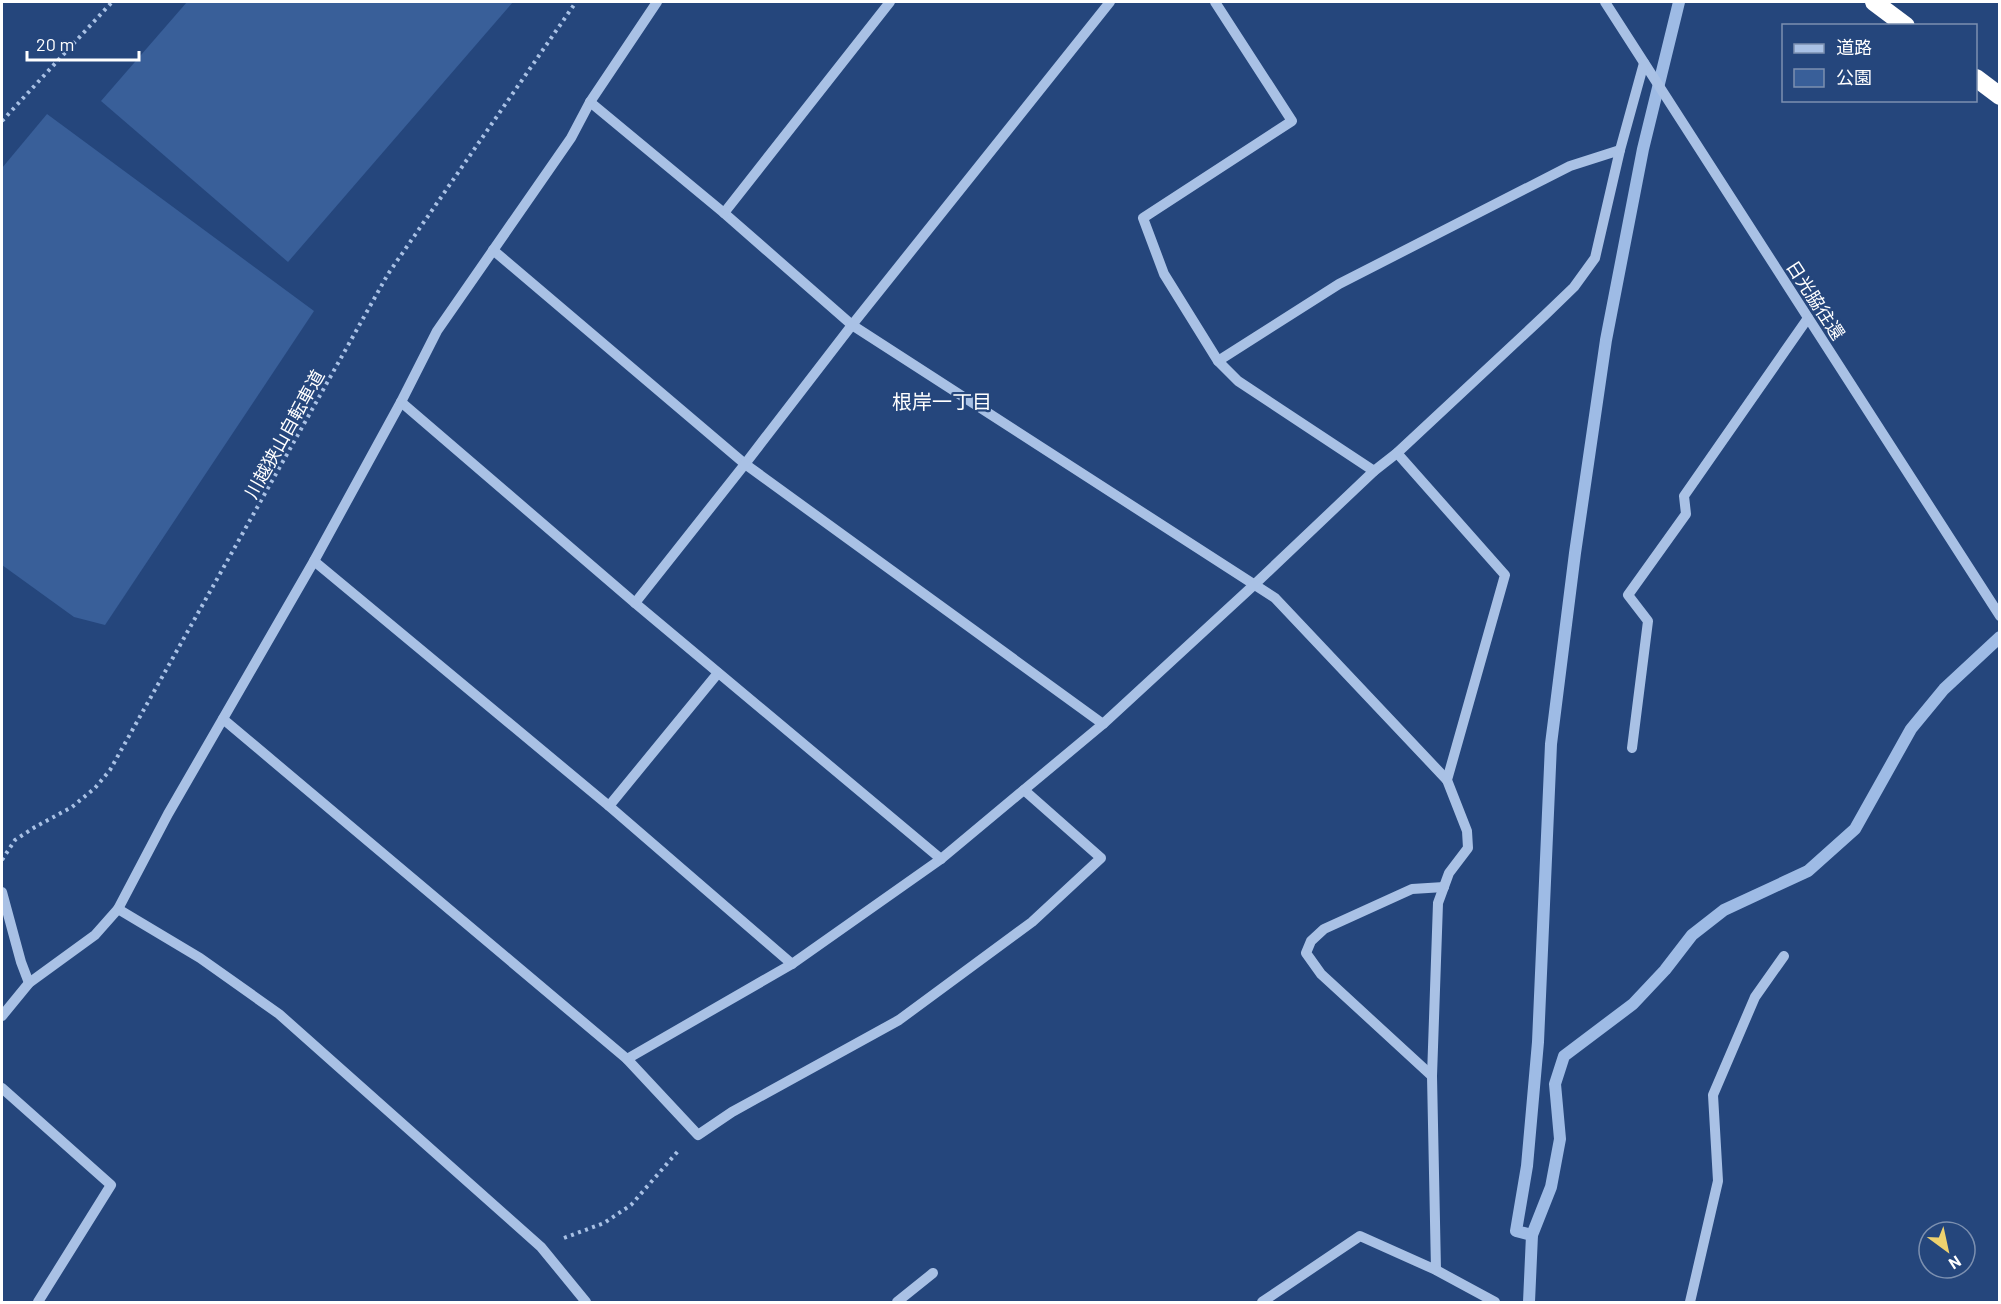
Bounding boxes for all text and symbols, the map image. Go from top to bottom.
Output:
scale bar [27,24,140,62]
legend [1782,24,1977,102]
text: 20 m [36,33,74,55]
text: 道路 [1836,36,1872,58]
text: 公園 [1836,66,1872,88]
street label: 日光脇往還 [1782,256,1850,344]
street label: 川越狭山自転車道 [239,366,329,502]
district label: 根岸一丁目 [892,389,992,413]
north arrow [1917,1220,1977,1280]
text: N [1946,1252,1965,1274]

